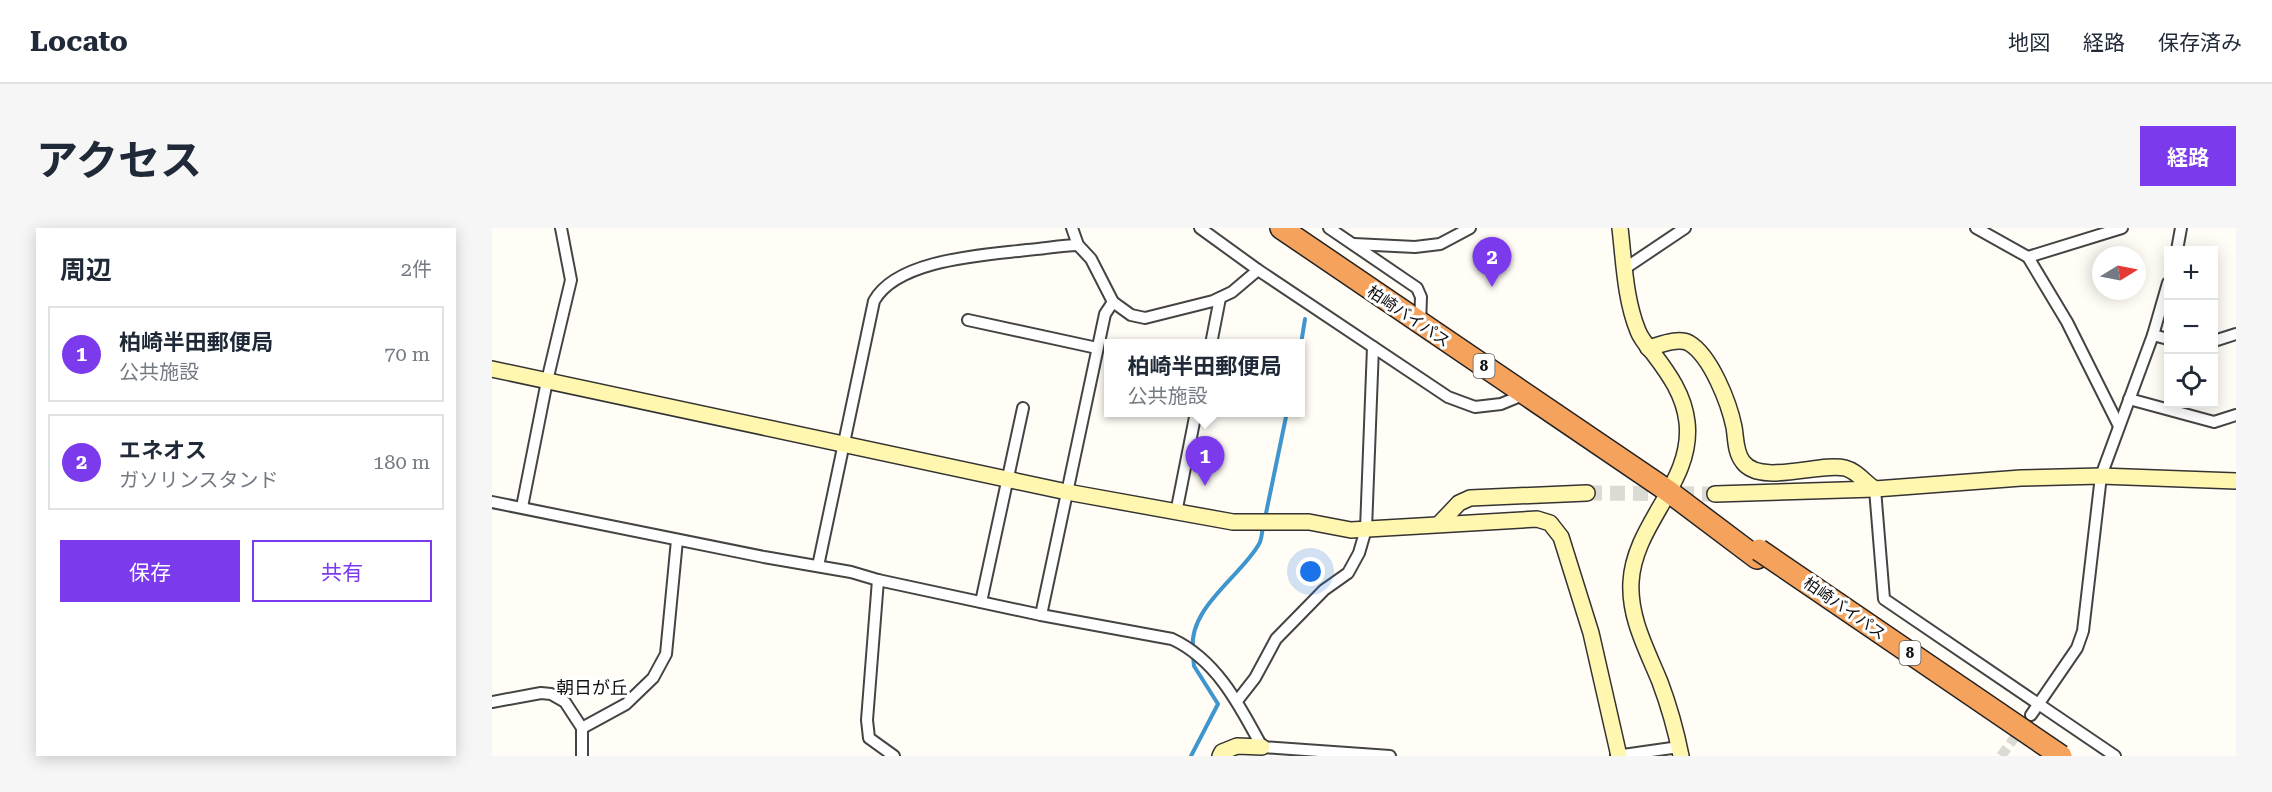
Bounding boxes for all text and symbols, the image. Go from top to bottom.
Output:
text: Locato [30,25,128,58]
text: 地図 [2008,31,2050,55]
text: 経路 [2083,31,2125,55]
text: 保存済み [2158,31,2242,55]
button: 経路 [2140,126,2236,186]
text: アクセス [36,136,202,185]
pin: 2 [1472,238,1512,287]
north arrow [2092,246,2146,300]
map controls [2164,246,2218,408]
button: + [2164,246,2218,300]
text: 周辺 [60,255,112,285]
text: 2件 [401,257,432,281]
street label: 柏崎バイパス [1364,282,1454,351]
button: − [2164,300,2218,354]
text: 柏崎半田郵便局 [119,330,273,355]
popup [1104,339,1305,417]
text: 1 [76,342,87,366]
text: 70 m [384,342,430,366]
text: 柏崎半田郵便局 [1127,354,1282,379]
road number: 8 [1474,354,1494,378]
button: locate [2164,354,2218,408]
text: 公共施設 [119,360,199,384]
text: 公共施設 [1127,384,1207,408]
pin: 1 [1186,436,1224,486]
text: エネオス [119,438,207,463]
text: 2 [76,450,87,474]
text: 180 m [373,450,430,474]
text: ガソリンスタンド [119,468,279,492]
button: 保存 [60,540,240,602]
button: 共有 [252,540,432,602]
your location [1296,557,1325,586]
street label: 柏崎バイパス [1800,573,1889,644]
road number: 8 [1900,641,1920,665]
district label: 朝日が丘 [556,677,628,698]

